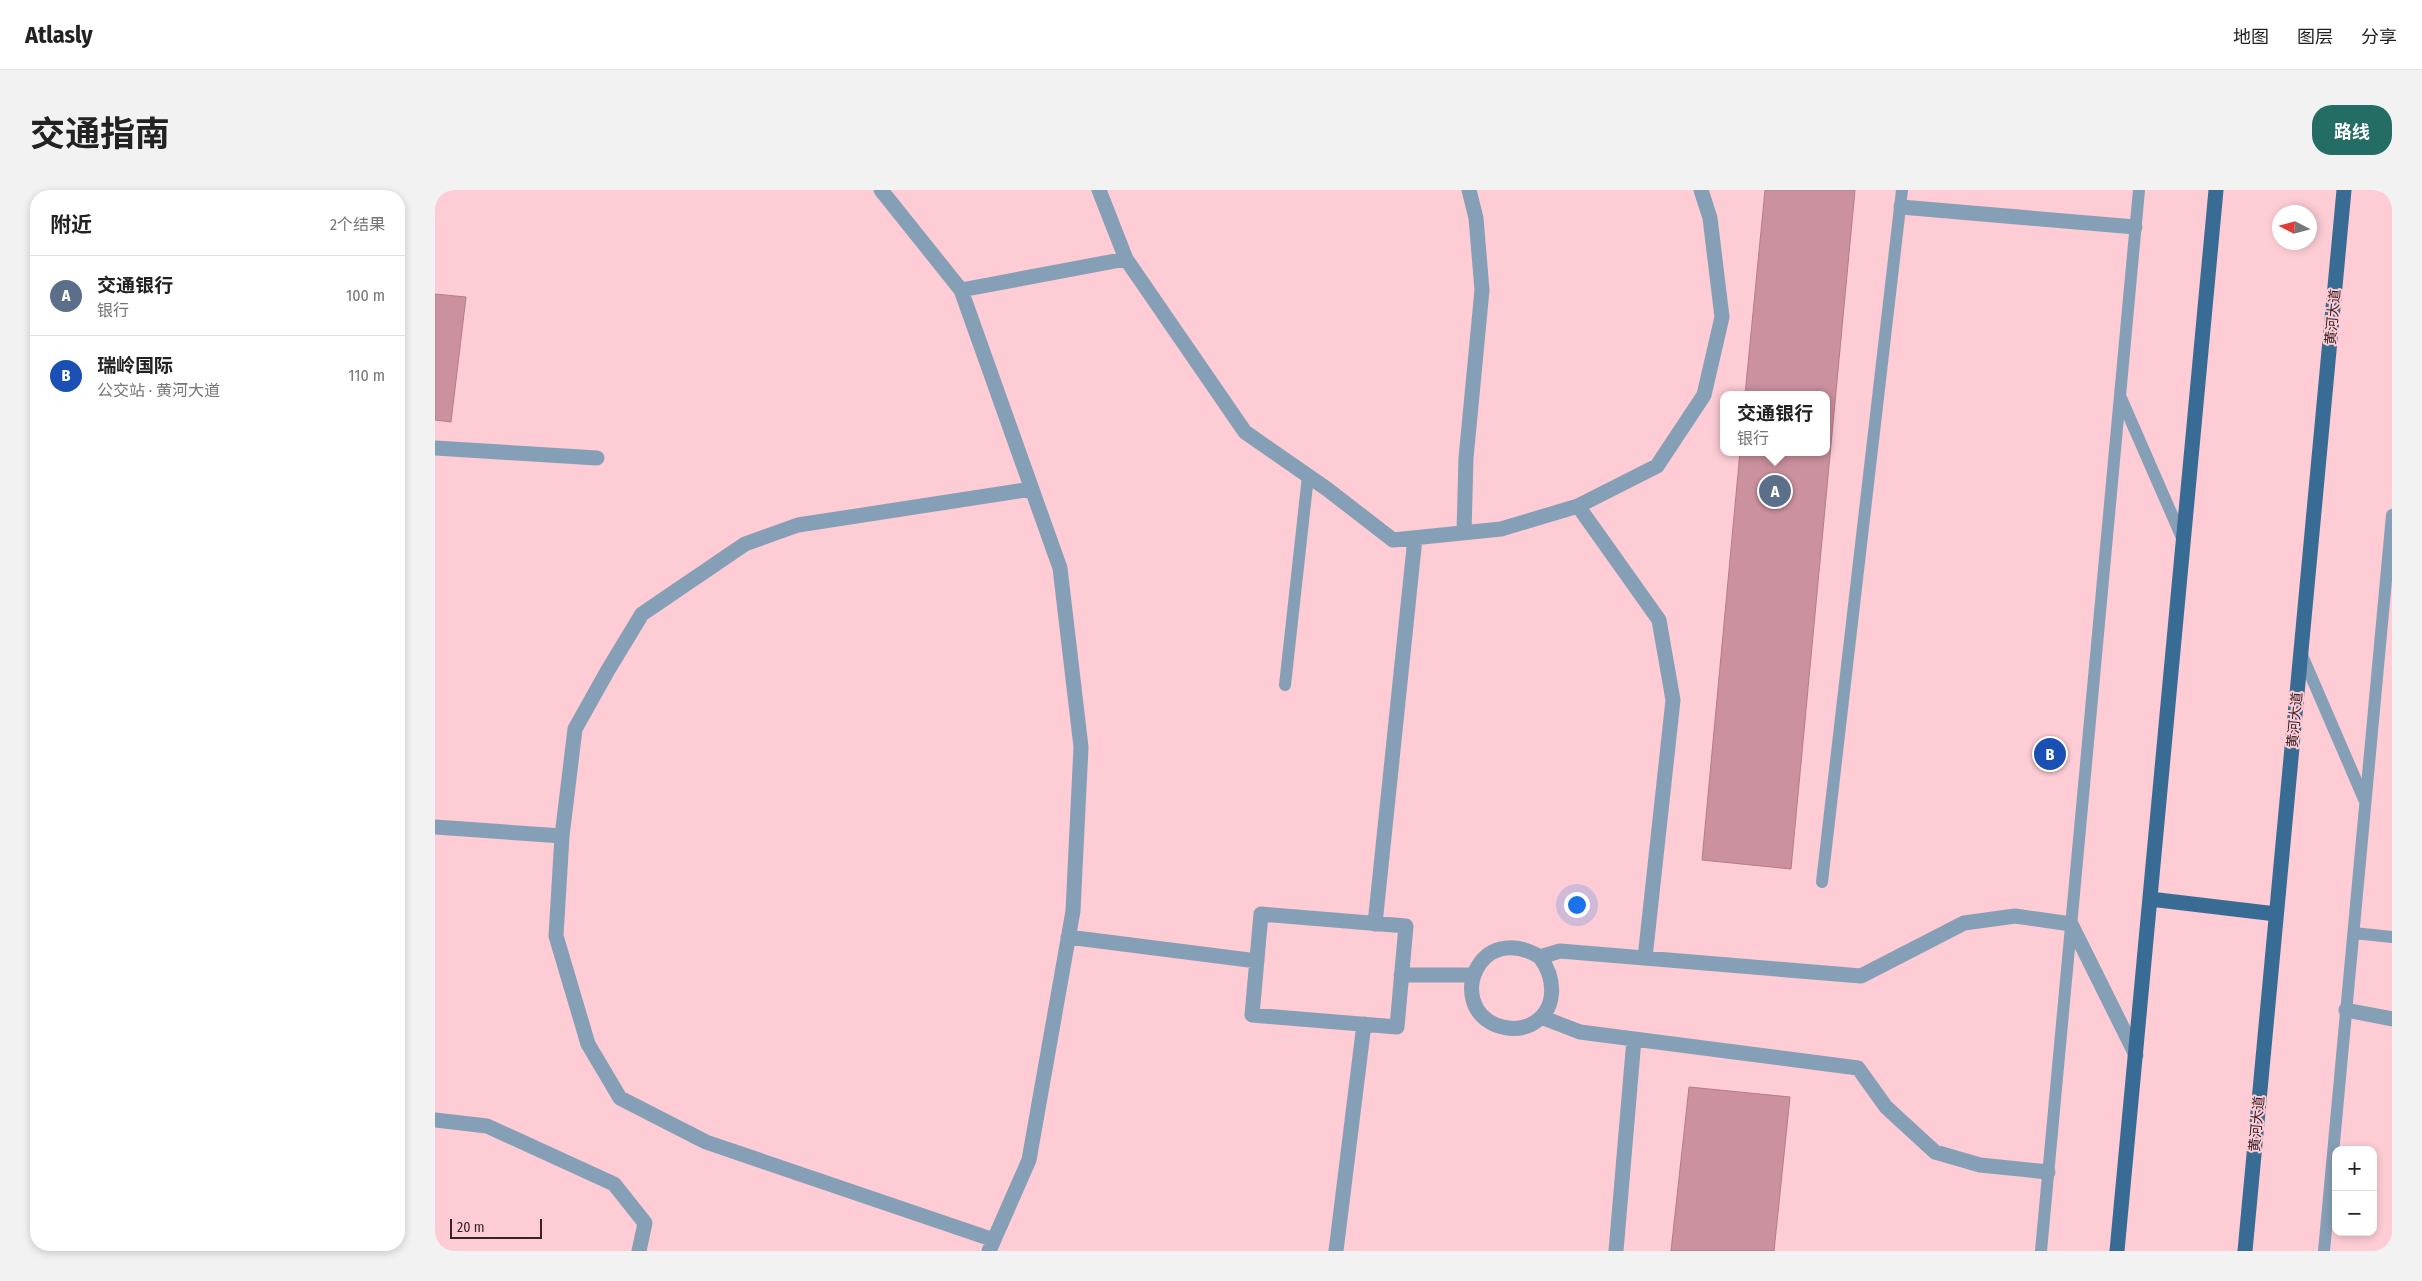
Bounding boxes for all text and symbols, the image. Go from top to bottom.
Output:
text: Atlasly [25,21,93,49]
text: 地图 [2233,26,2269,48]
text: 图层 [2297,26,2333,48]
text: 分享 [2361,26,2397,48]
button: 路线 [2312,105,2392,155]
text: 交通指南 [30,113,170,155]
north arrow [2272,205,2317,250]
text: 附近 [50,212,92,238]
text: 2个结果 [330,215,385,234]
text: 交通银行 [97,274,173,297]
text: A [62,286,70,305]
text: 100 m [346,286,385,305]
street label: 黄河大道 [2322,288,2344,346]
text: 银行 [97,301,129,320]
text: 瑞岭国际 [97,354,173,377]
text: B [62,366,70,385]
text: 110 m [348,366,385,385]
text: 公交站 · 黄河大道 [97,381,220,400]
popup [1720,391,1830,456]
text: 交通银行 [1737,402,1813,425]
text: 银行 [1737,429,1769,448]
pin: A [1759,472,1791,510]
street label: 黄河大道 [2284,691,2306,749]
pin: B [2034,735,2066,773]
your location [1564,892,1590,918]
street label: 黄河大道 [2246,1095,2268,1153]
map controls [2332,1146,2377,1236]
button: + [2332,1146,2377,1191]
button: − [2332,1191,2377,1236]
scale bar [450,1216,543,1239]
text: 20 m [457,1219,485,1236]

